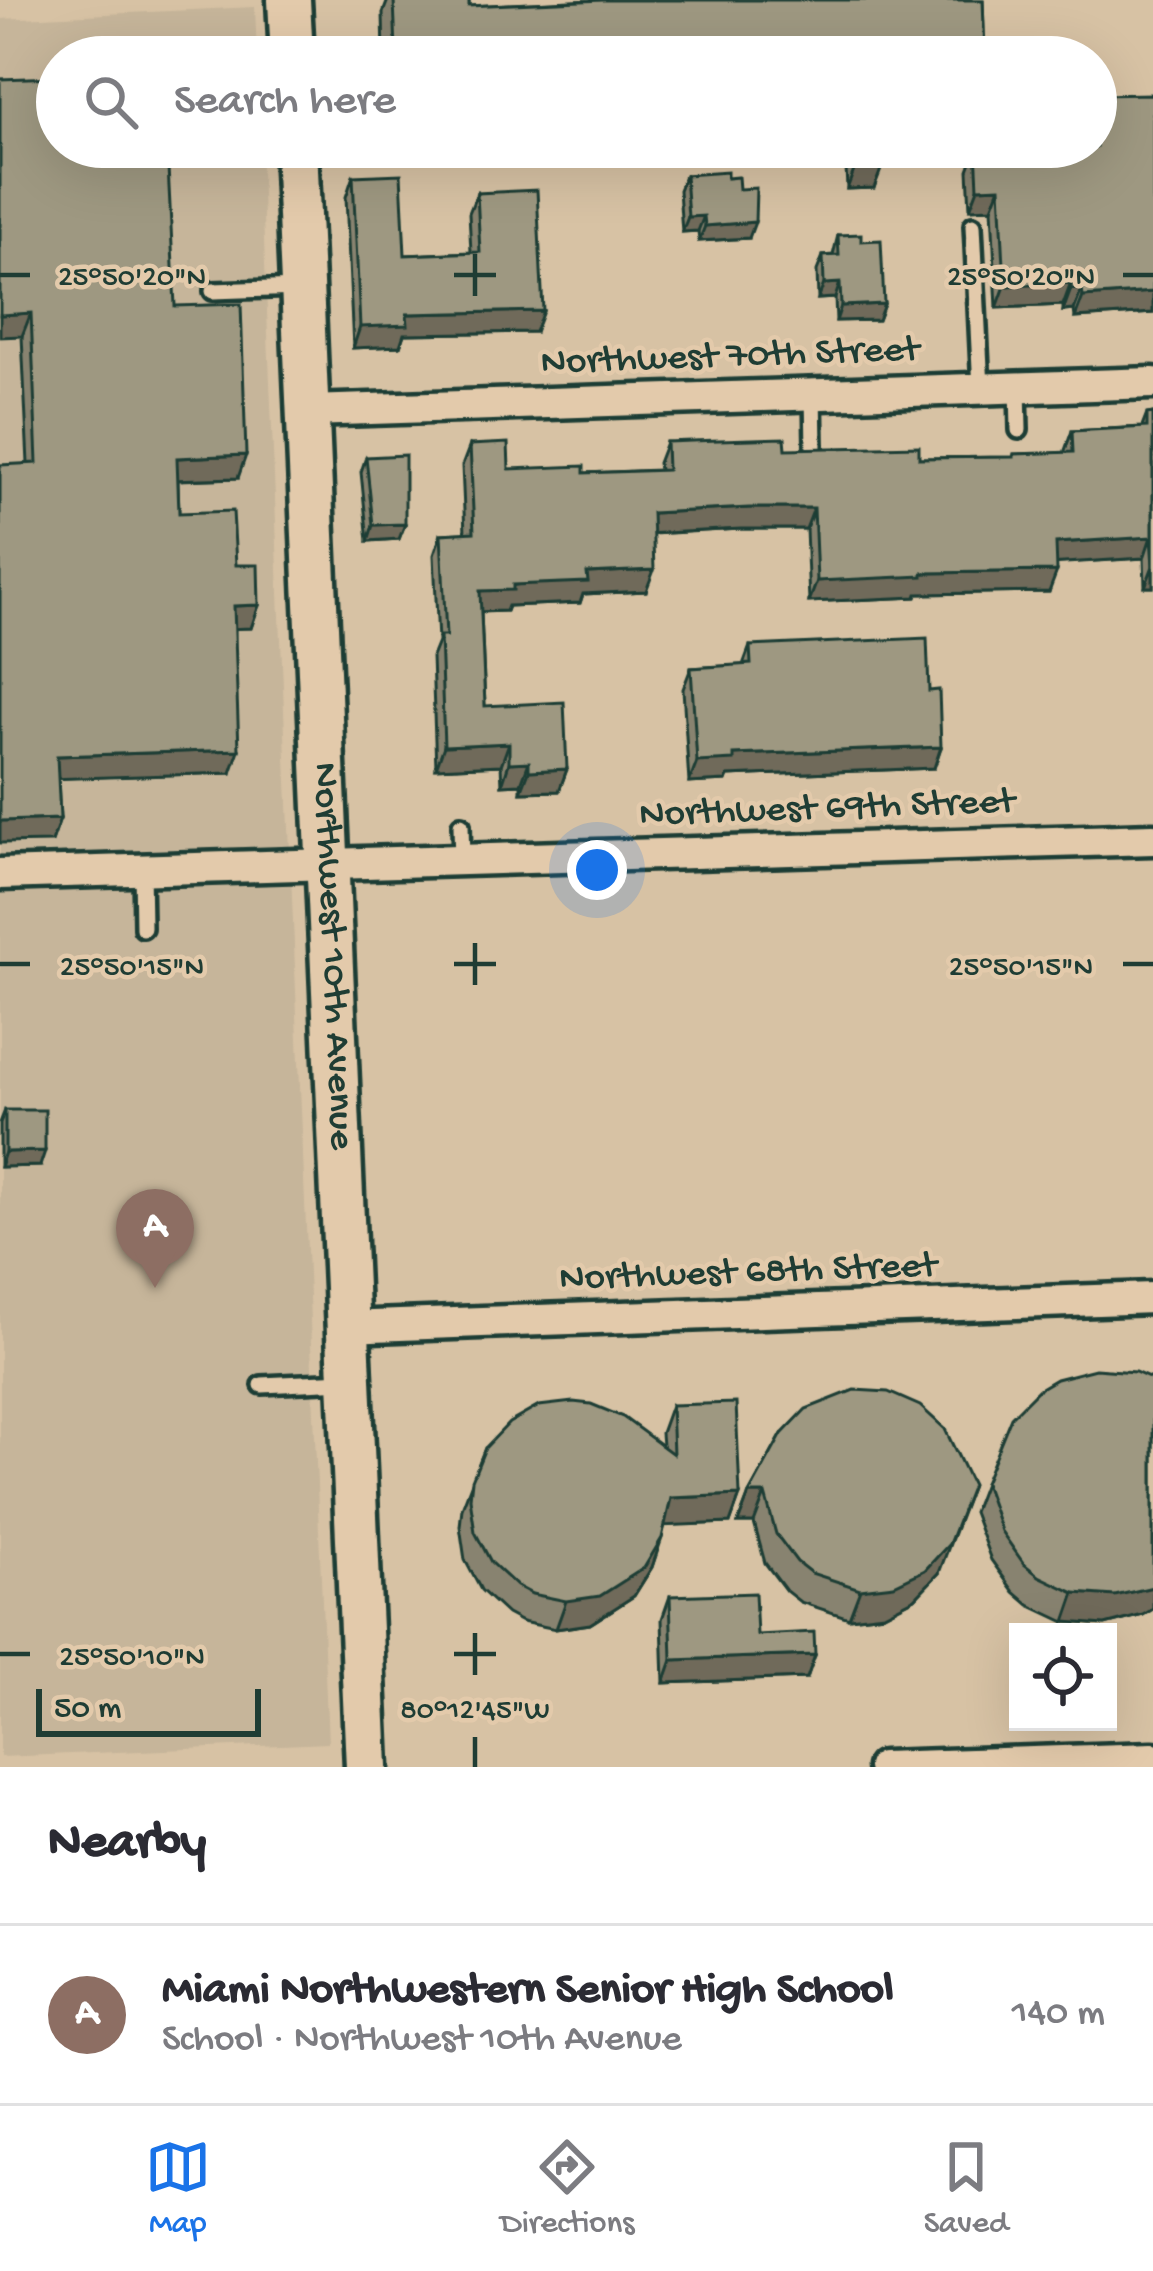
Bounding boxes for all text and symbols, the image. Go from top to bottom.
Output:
search box [36,36,1117,168]
icon: search [78,69,144,135]
text: Search here [174,76,396,129]
text: 25°50'20"N [58,262,206,297]
text: 25°50'20"N [947,262,1095,297]
street label: Northwest 70th Street [540,328,923,388]
street label: Northwest 10th Avenue [300,762,363,1152]
street label: Northwest 69th Street [638,780,1019,840]
your location [567,840,627,900]
text: 25°50'15"N [60,952,204,987]
text: 25°50'15"N [949,952,1093,987]
pin: A [116,1189,194,1288]
street label: Northwest 68th Street [559,1244,940,1304]
map controls [1009,1623,1117,1731]
button: locate [1009,1623,1117,1731]
text: 25°50'10"N [59,1642,205,1677]
scale bar [36,1683,261,1736]
text: 50 m [54,1691,121,1729]
text: 80°12'45"W [400,1695,550,1730]
text: Nearby [48,1815,206,1875]
text: Miami Northwestern Senior High School [162,1965,894,2018]
text: A [75,1992,99,2038]
text: 140 m [1012,1992,1105,2038]
text: School · Northwest 10th Avenue [162,2018,682,2064]
tab: Map [145,2134,211,2244]
tab: Directions [500,2134,634,2244]
tab: Saved [924,2134,1008,2244]

